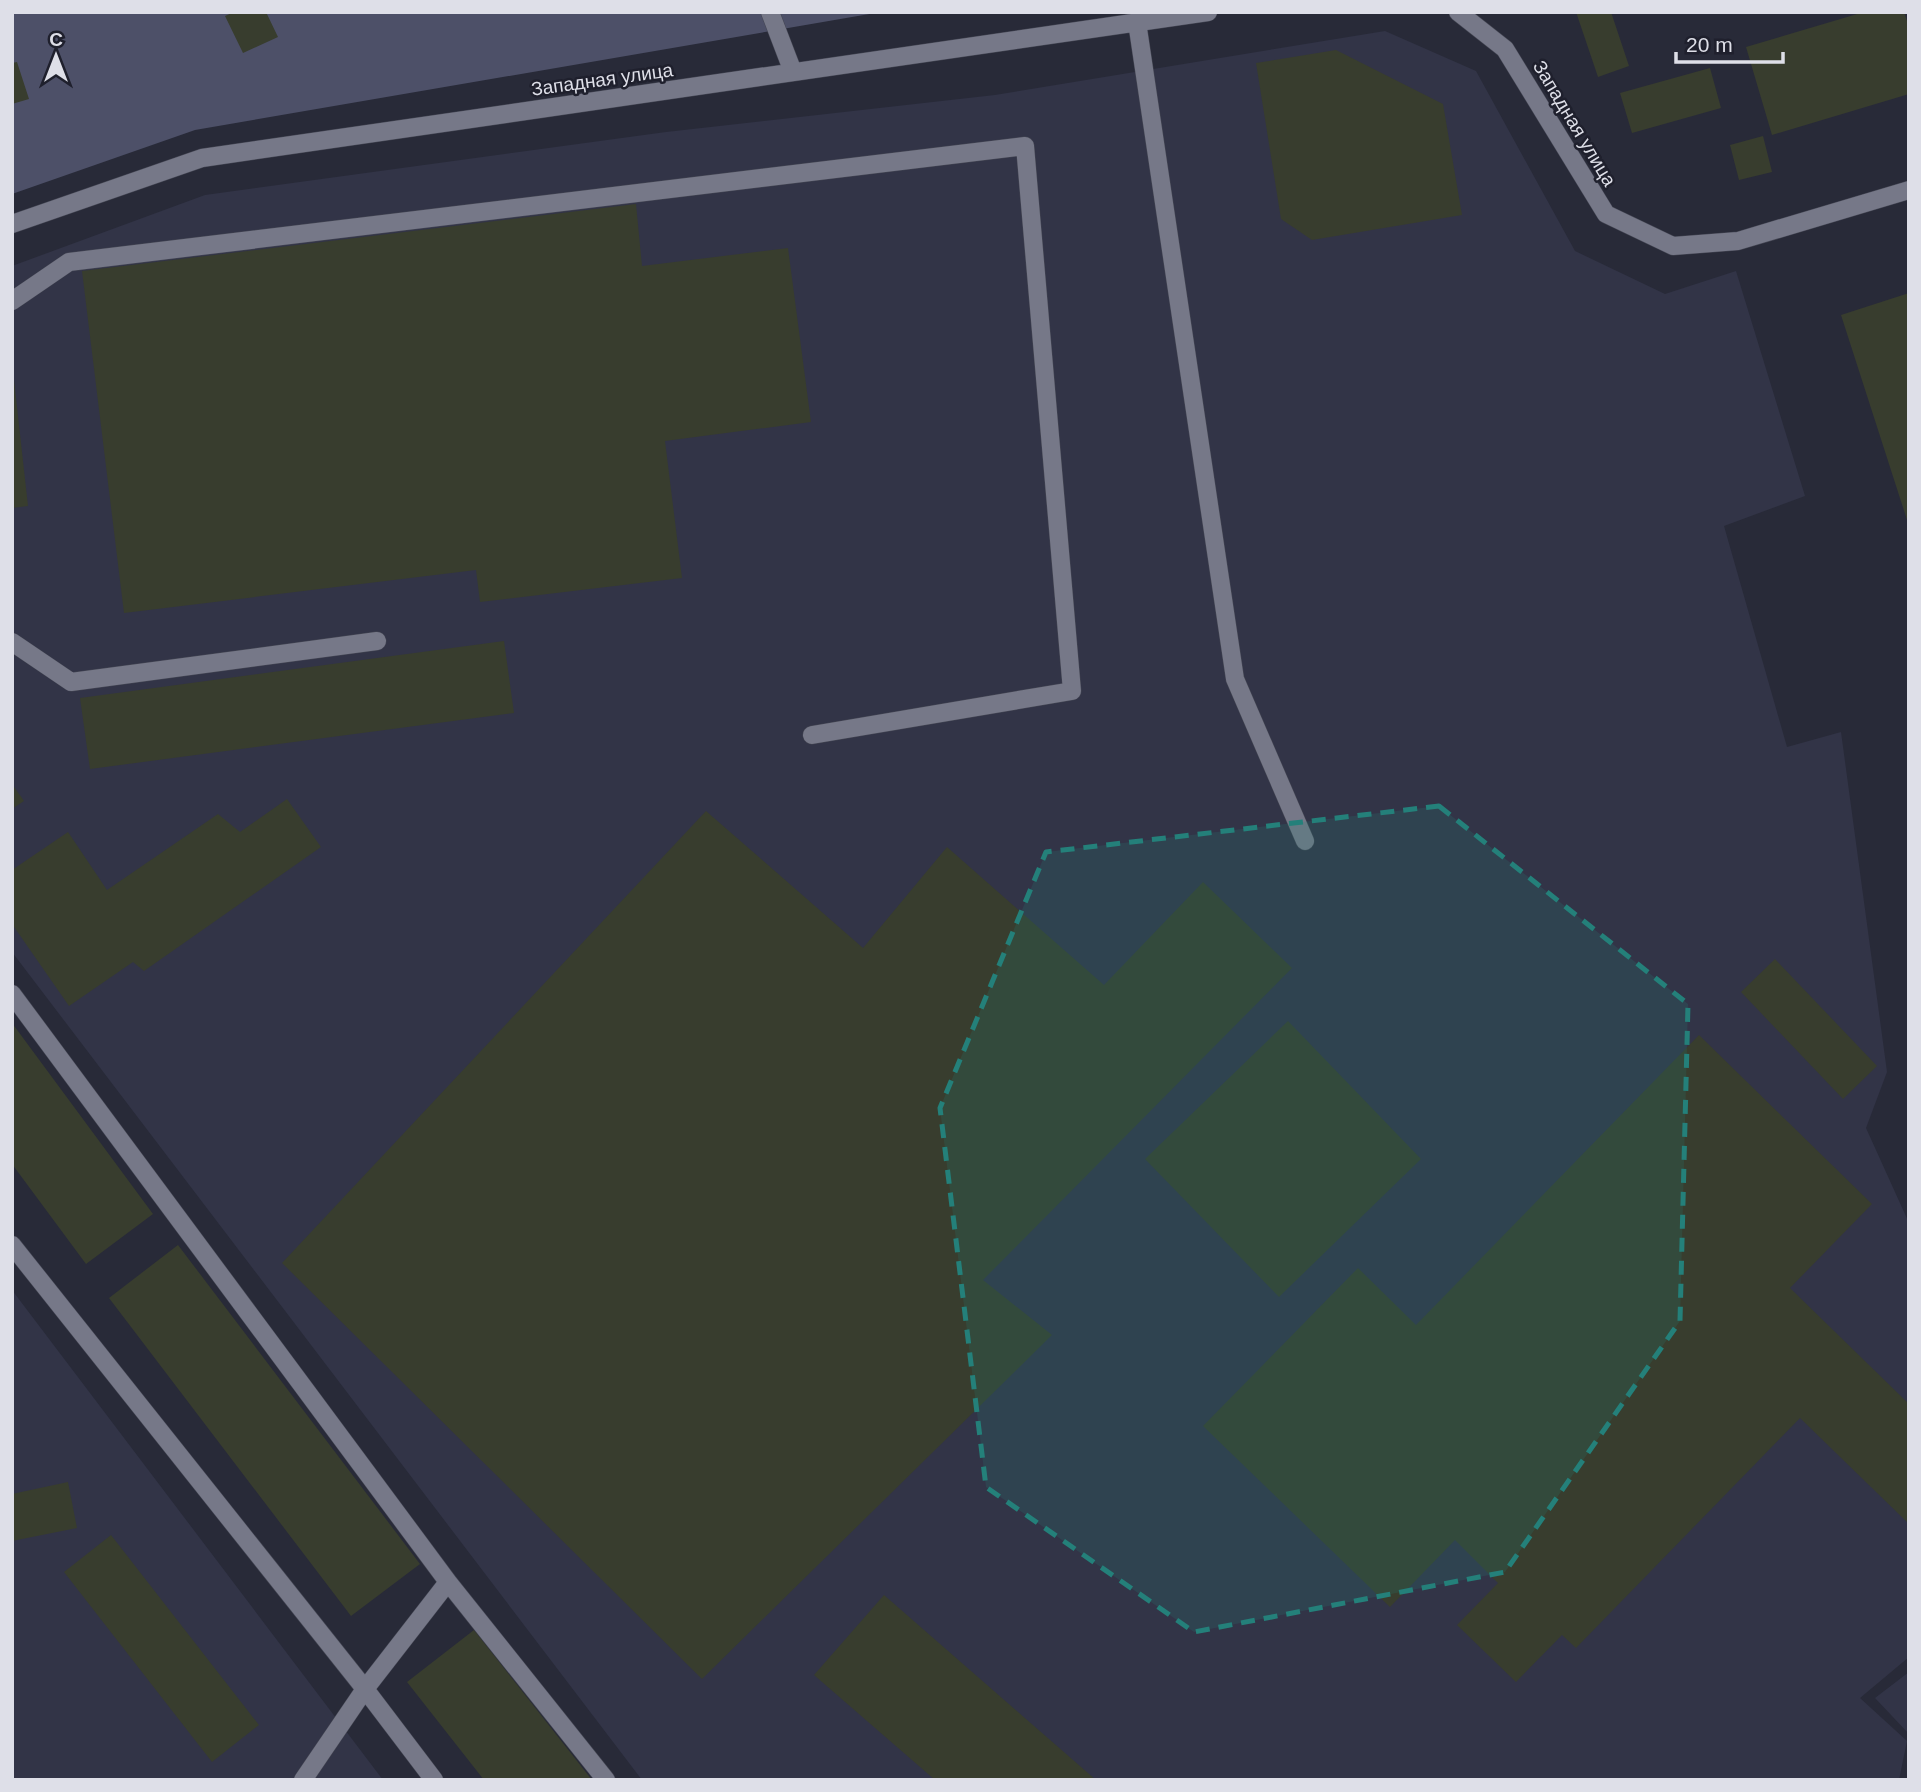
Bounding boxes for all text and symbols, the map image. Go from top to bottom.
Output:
north arrow [21,21,91,91]
scale bar [1676,21,1783,65]
text: С [49,29,63,50]
text: 20 m [1686,33,1733,56]
street label: Западная улица [1529,57,1621,190]
street label: Западная улица [530,59,675,100]

